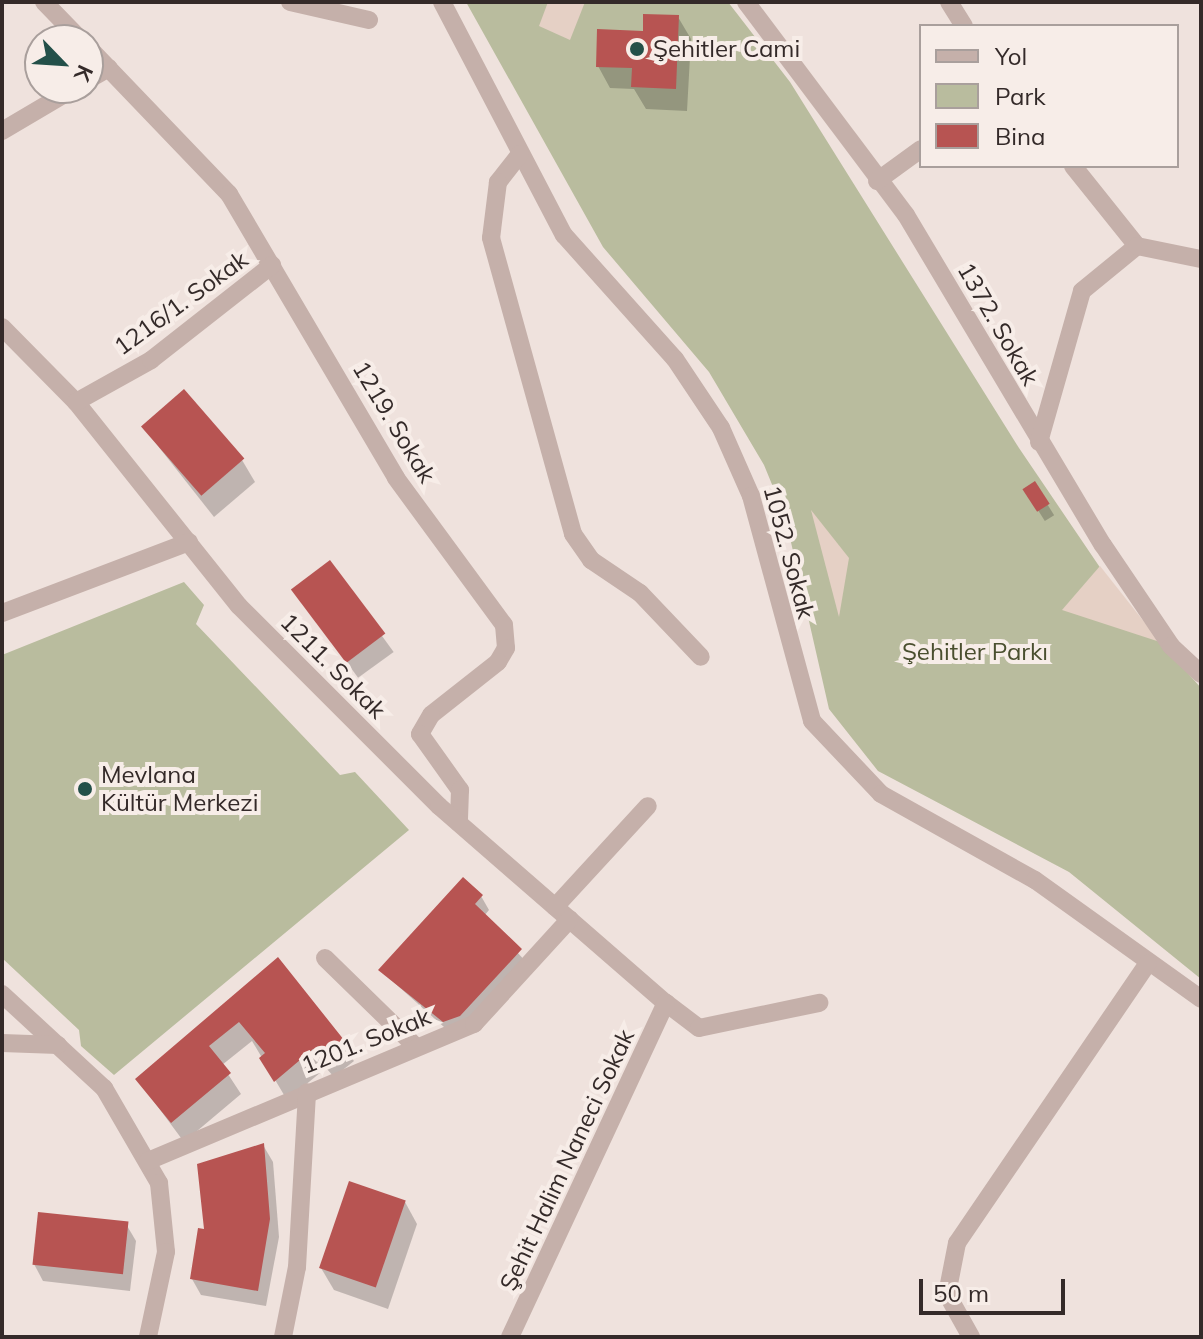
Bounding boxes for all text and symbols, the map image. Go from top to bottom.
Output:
north arrow [24,24,104,104]
legend [919,24,1179,168]
place label: Şehitler Cami [653,35,800,63]
marker: Şehitler Cami [628,40,646,58]
text: Yol [995,41,1027,71]
text: K [68,61,100,86]
text: Park [995,81,1046,111]
text: Bina [995,121,1046,151]
street label: 1216/1. Sokak [109,245,253,361]
street label: 1372. Sokak [951,257,1045,391]
street label: 1219. Sokak [346,356,442,488]
street label: 1052. Sokak [757,482,821,622]
street label: 1211. Sokak [274,607,392,725]
park label: Şehitler Parkı [902,638,1048,666]
place label: Mevlana Kültür Merkezi [101,761,258,817]
marker: Mevlana Kültür Merkezi [76,780,94,798]
street label: 1201. Sokak [297,1002,435,1080]
street label: Şehit Halim Naneci Sokak [494,1025,640,1295]
scale bar [923,1263,1069,1313]
text: 50 m [933,1278,989,1308]

